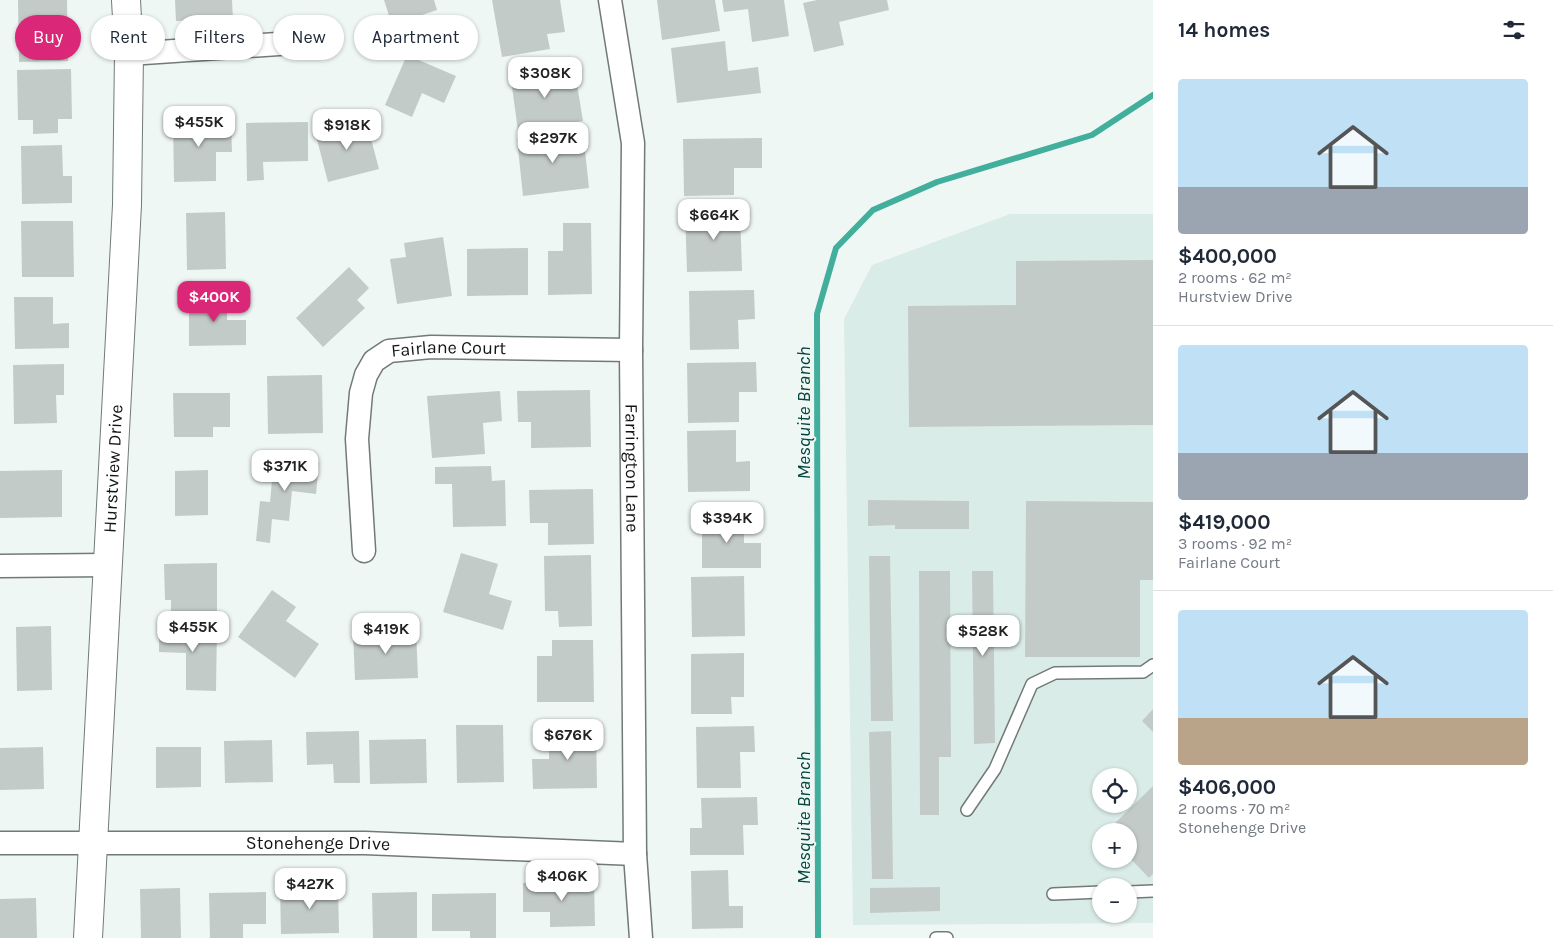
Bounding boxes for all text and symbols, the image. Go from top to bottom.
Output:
chip: Buy [15,15,81,60]
chip: Rent [91,15,165,60]
chip: Filters [175,15,263,60]
chip: New [273,15,344,60]
chip: Apartment [354,15,478,60]
icon: filters [1500,16,1528,44]
text: 14 homes [1178,18,1270,42]
pin: $308K [510,56,580,99]
text: $308K [519,63,571,82]
pin: $455K [164,106,234,148]
pin: $918K [312,108,382,151]
text: $455K [174,112,224,131]
icon: home [1308,112,1398,202]
text: $918K [323,115,371,134]
pin: $297K [518,121,588,164]
text: $297K [529,128,577,147]
pin: $664K [679,198,749,241]
text: $664K [689,205,739,224]
text: $400,000 [1178,244,1277,268]
text: 2 rooms · 62 m² [1178,268,1292,287]
pin: $400K [179,280,249,323]
text: $400K [188,287,240,306]
text: Hurstview Drive [1178,287,1292,306]
street label: Fairlane Court [390,336,507,362]
water label: Mesquite Branch [793,346,815,480]
icon: home [1308,377,1398,467]
street label: Hurstview Drive [99,404,127,534]
street label: Farrington Lane [620,404,643,533]
pin: $371K [250,450,320,492]
text: $371K [262,456,308,475]
pin: $394K [692,502,762,544]
text: $394K [702,508,752,527]
text: $419,000 [1178,510,1270,534]
text: 3 rooms · 92 m² [1178,534,1292,553]
text: Fairlane Court [1178,553,1280,572]
pin: $455K [158,610,228,653]
pin: $419K [351,612,421,655]
pin: $528K [948,614,1018,657]
text: $455K [168,617,218,636]
text: $419K [363,619,409,638]
text: $528K [958,621,1008,640]
icon: home [1308,642,1398,732]
pin: $676K [533,718,603,761]
text: $676K [544,725,592,744]
water label: Mesquite Branch [793,751,815,885]
map controls [1092,768,1137,923]
button: locate [1092,768,1137,813]
text: $406,000 [1178,775,1276,799]
text: 2 rooms · 70 m² [1178,799,1290,818]
text: Stonehenge Drive [1178,818,1306,837]
button: + [1092,823,1137,868]
street label: Stonehenge Drive [246,832,391,855]
pin: $406K [527,860,597,902]
text: $406K [537,866,587,885]
pin: $427K [275,868,345,910]
text: $427K [286,874,334,893]
button: − [1092,878,1137,923]

